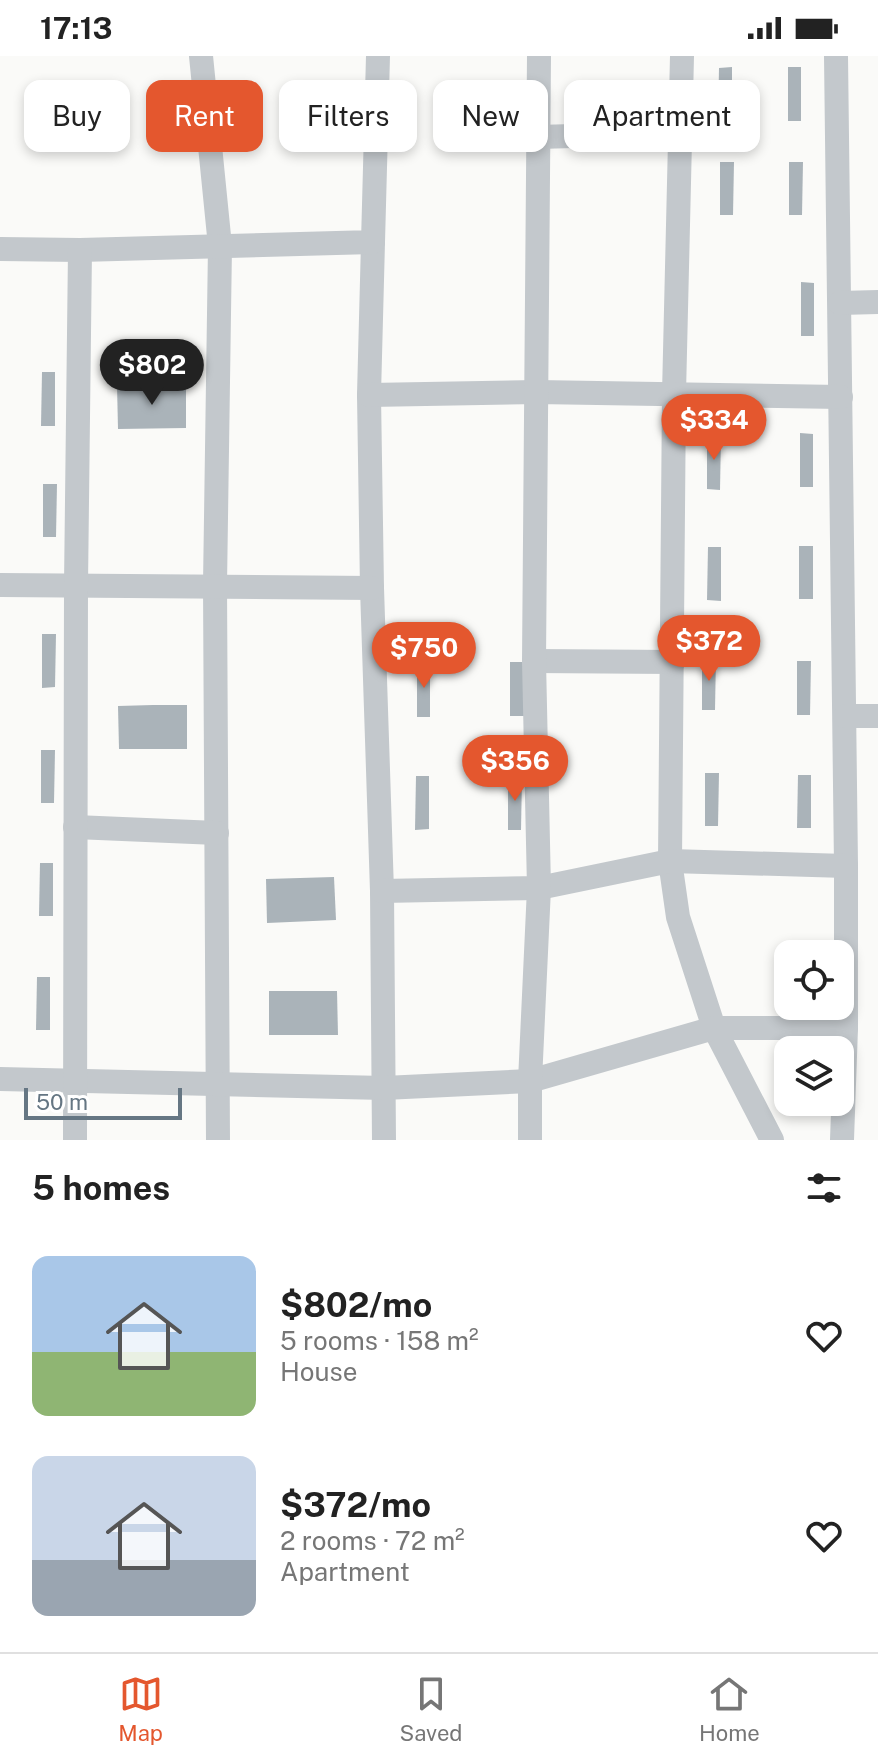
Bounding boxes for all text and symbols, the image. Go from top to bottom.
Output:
text: 17:13 [40,10,113,46]
chip: Buy [24,80,130,152]
chip: Rent [146,80,263,152]
chip: Filters [279,80,417,152]
chip: New [433,80,548,152]
chip: Apartment [564,80,760,152]
pin: $802 [105,339,199,407]
text: $802 [118,349,186,380]
pin: $334 [667,394,761,462]
text: $334 [679,404,749,435]
pin: $372 [662,615,756,683]
pin: $750 [377,622,471,690]
text: $372 [675,625,743,656]
text: $750 [390,632,458,663]
pin: $356 [468,735,562,803]
text: $356 [480,745,550,776]
map controls [774,940,854,1116]
button: locate [774,940,854,1020]
button: layers [774,1036,854,1116]
scale bar [24,1084,182,1120]
text: 50 m [36,1089,88,1115]
icon: filters [802,1166,846,1210]
text: 5 homes [32,1168,170,1208]
text: $802/mo [280,1285,432,1325]
icon: home [96,1288,192,1384]
icon: heart [802,1314,846,1358]
text: 5 rooms · 158 m² [280,1325,479,1356]
text: House [280,1356,357,1387]
text: $372/mo [280,1485,431,1525]
icon: home [96,1488,192,1584]
icon: heart [802,1514,846,1558]
text: 2 rooms · 72 m² [280,1525,465,1556]
text: Apartment [280,1556,410,1587]
tab: Map [118,1672,163,1746]
tab: Saved [400,1672,462,1746]
tab: Home [699,1672,760,1746]

